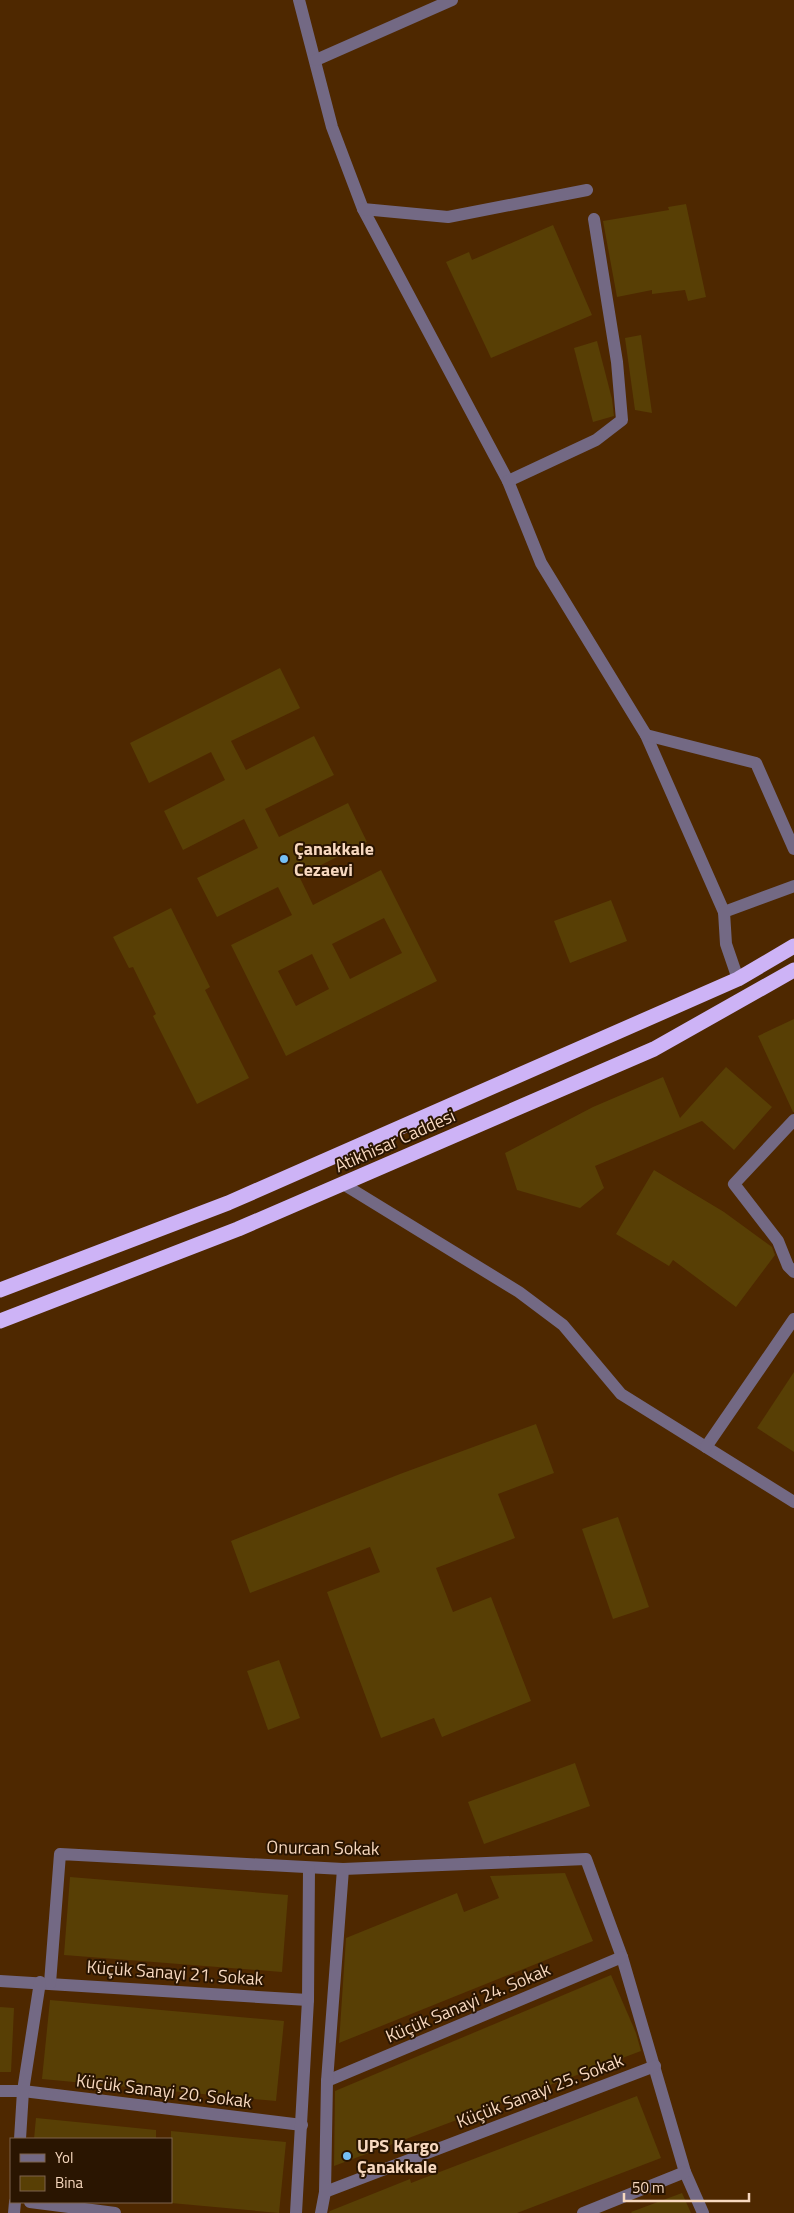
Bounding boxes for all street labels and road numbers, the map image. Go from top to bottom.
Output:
street label: Atikhisar Caddesi [330,1102,460,1179]
street label: Onurcan Sokak [266,1833,380,1862]
street label: Küçük Sanayi 21. Sokak [86,1953,265,1992]
street label: Küçük Sanayi 24. Sokak [381,1955,555,2050]
street label: Küçük Sanayi 25. Sokak [452,2046,628,2135]
street label: Küçük Sanayi 20. Sokak [75,2066,254,2115]

